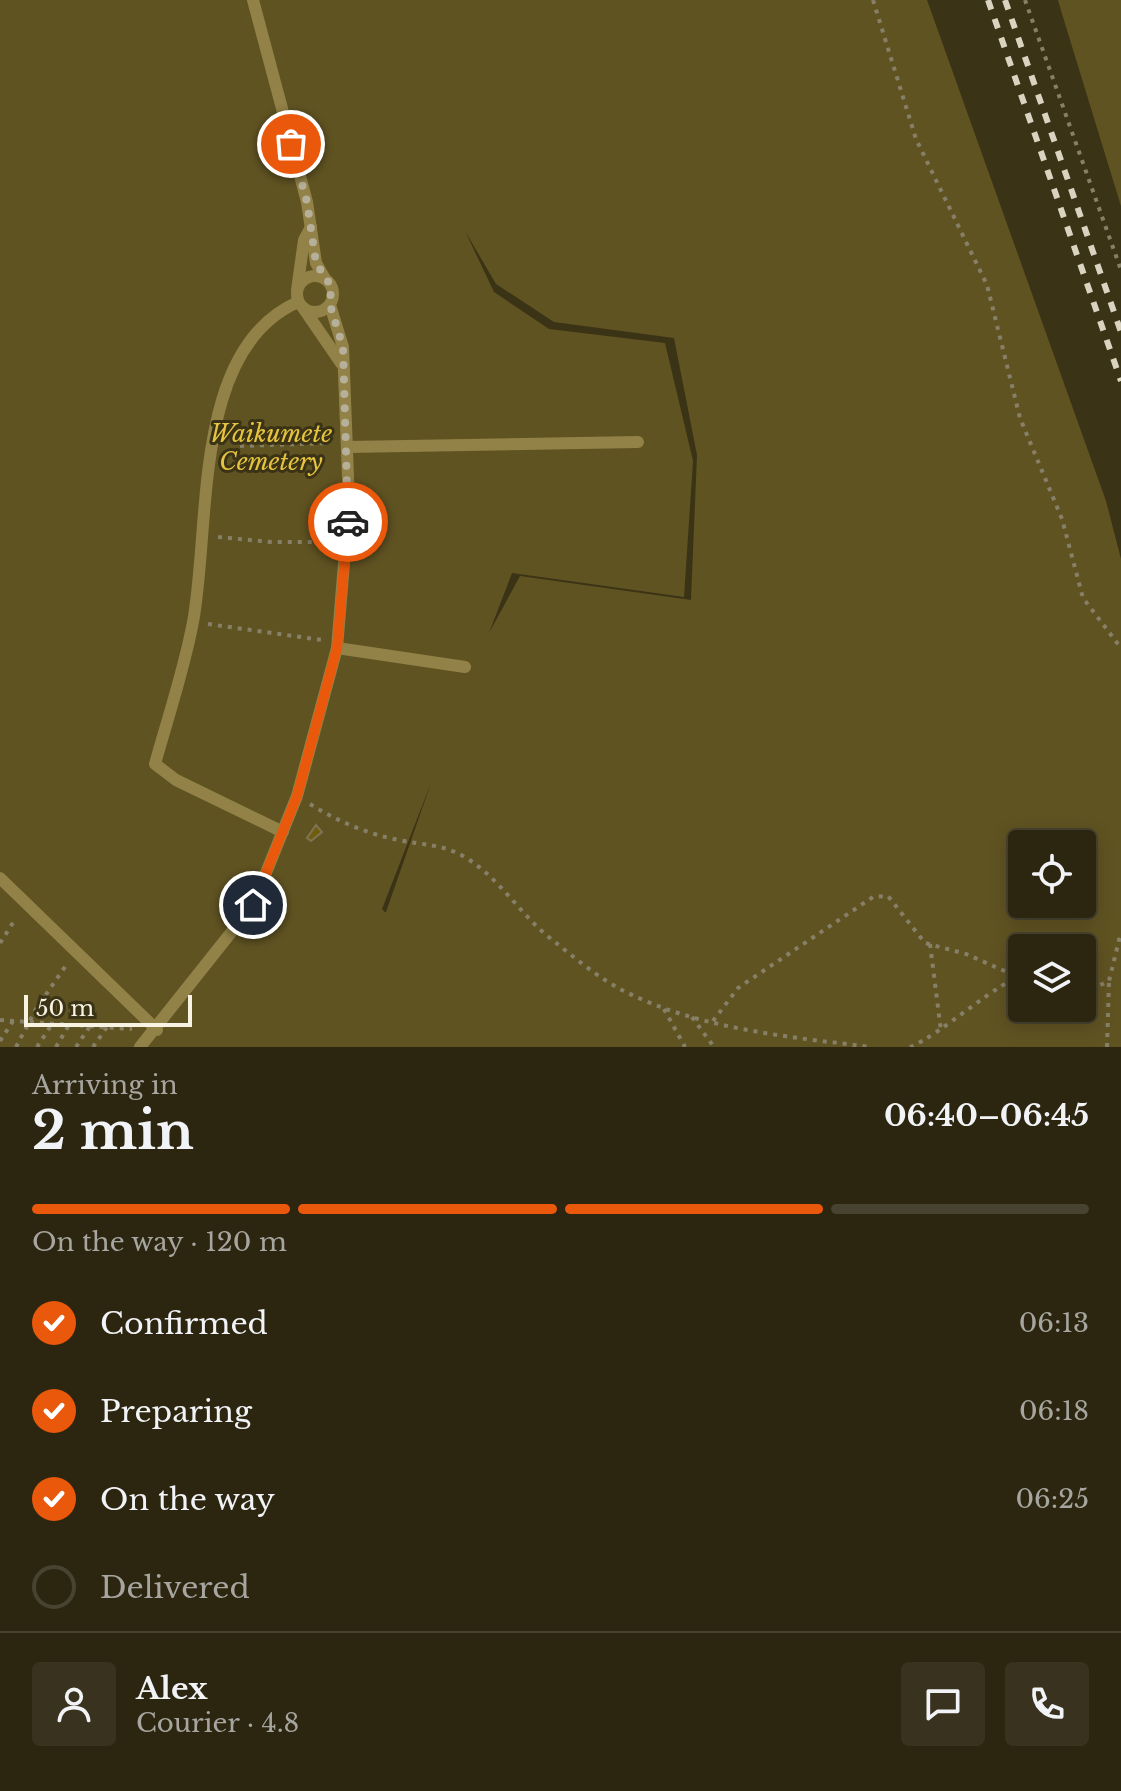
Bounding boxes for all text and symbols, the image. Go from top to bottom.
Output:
pin [257,110,325,178]
icon: bag [269,122,313,166]
park label: Waikumete Cemetery [210,419,332,476]
courier [308,482,388,562]
icon: car [326,500,370,544]
map controls [1008,830,1096,1022]
button: locate [1008,830,1096,918]
pin [219,871,287,939]
icon: home [231,883,275,927]
button: layers [1008,934,1096,1022]
scale bar [24,991,192,1027]
text: 50 m [36,995,94,1022]
text: Arriving in [32,1069,178,1101]
text: 06:40–06:45 [884,1097,1089,1134]
text: 2 min [32,1099,194,1163]
text: On the way · 120 m [32,1226,287,1258]
icon: check [32,1301,76,1345]
text: Confirmed [100,1305,268,1342]
text: 06:13 [1019,1307,1089,1339]
icon: check [32,1389,76,1433]
text: Preparing [100,1393,252,1430]
text: 06:18 [1019,1395,1089,1427]
icon: check [32,1477,76,1521]
text: On the way [100,1481,275,1518]
text: 06:25 [1016,1483,1089,1515]
text: Delivered [100,1569,250,1606]
button: person [32,1662,116,1746]
button: chat [901,1662,985,1746]
button: phone [1005,1662,1089,1746]
text: Alex [136,1670,208,1707]
text: Courier · 4.8 [136,1707,299,1739]

